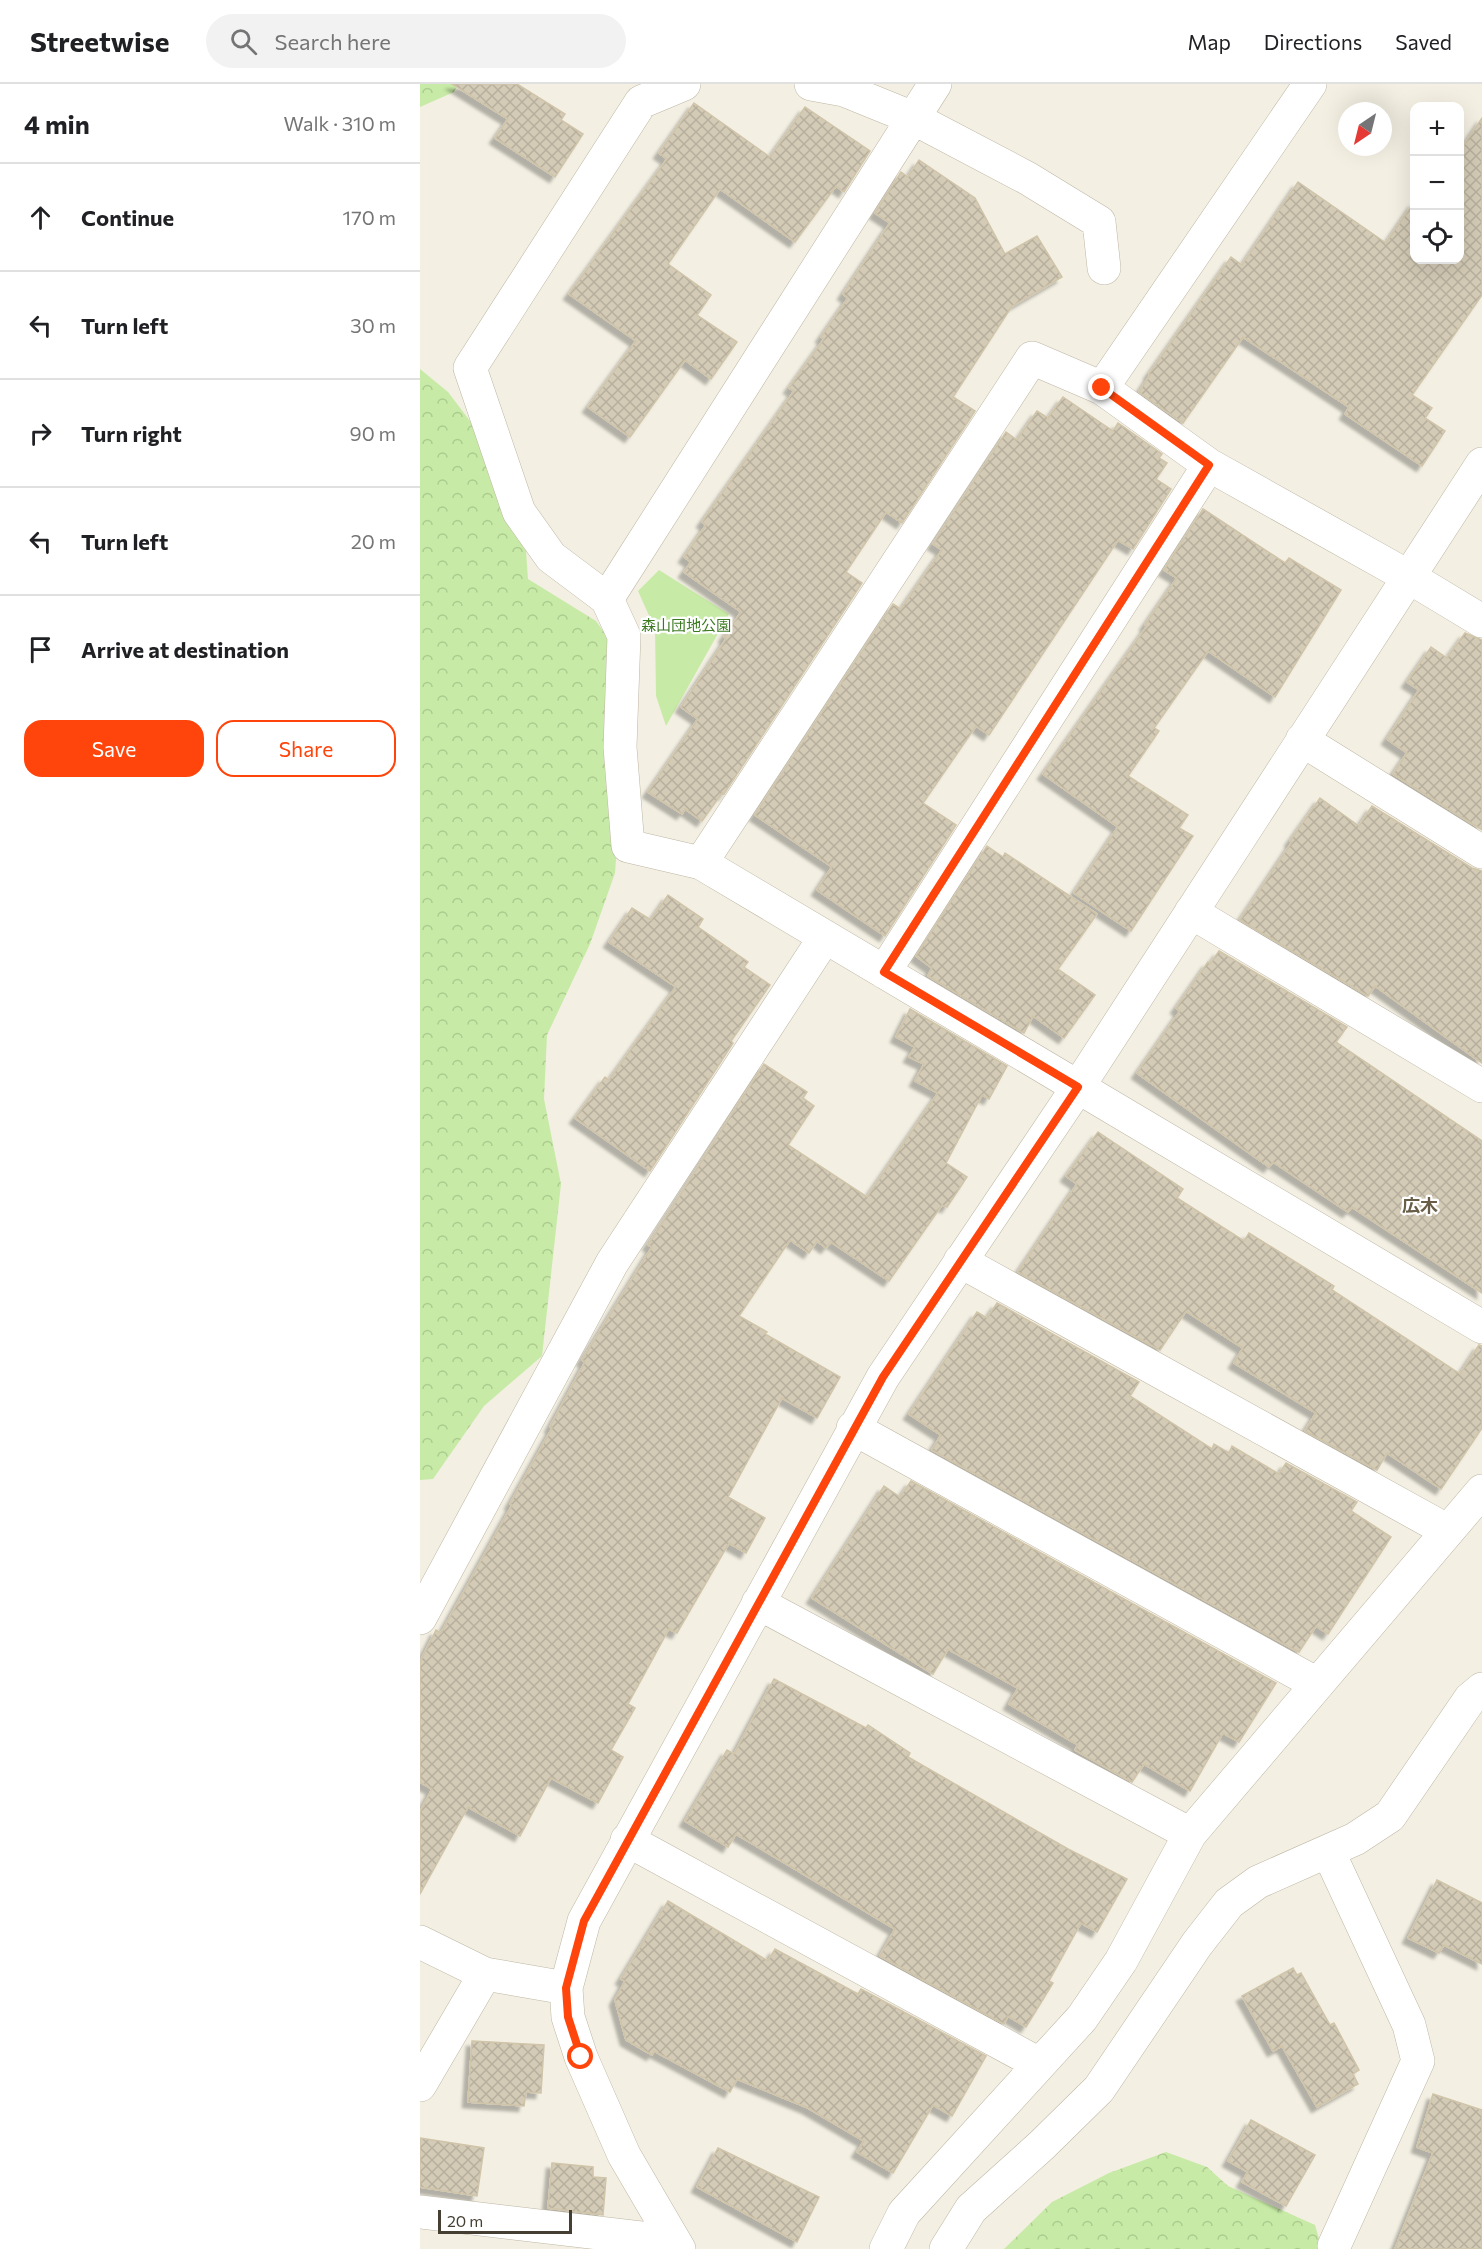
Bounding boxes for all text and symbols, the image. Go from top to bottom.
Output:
search box [206,14,626,68]
text: Streetwise [30,24,170,58]
icon: search [227,25,260,58]
text: Search here [275,28,391,55]
text: Map [1188,29,1231,54]
text: Directions [1264,29,1362,54]
text: Saved [1395,29,1452,54]
north arrow [1338,102,1392,156]
map controls [1410,102,1464,264]
button: + [1410,102,1464,156]
text: 4 min [24,108,90,139]
text: Walk · 310 m [284,111,396,135]
button: − [1410,156,1464,210]
icon: ahead [24,201,57,234]
text: Continue [81,204,174,231]
text: 170 m [343,205,396,229]
button: locate [1410,210,1464,264]
icon: left [24,309,57,342]
text: Turn left [81,312,168,339]
text: 30 m [350,313,396,337]
route end [1088,374,1114,400]
icon: right [24,417,57,450]
text: Turn right [81,420,182,447]
text: 90 m [350,421,396,445]
icon: left [24,525,57,558]
text: Turn left [81,528,168,555]
text: 20 m [351,529,396,553]
park label: 森山団地公園 [641,616,731,634]
icon: arrive [24,633,57,666]
text: Arrive at destination [81,636,289,663]
button: Save [24,720,204,777]
button: Share [216,720,396,777]
district label: 広木 [1402,1194,1438,1216]
route start [567,2043,593,2069]
scale bar [438,2207,572,2234]
text: 20 m [447,2211,483,2230]

